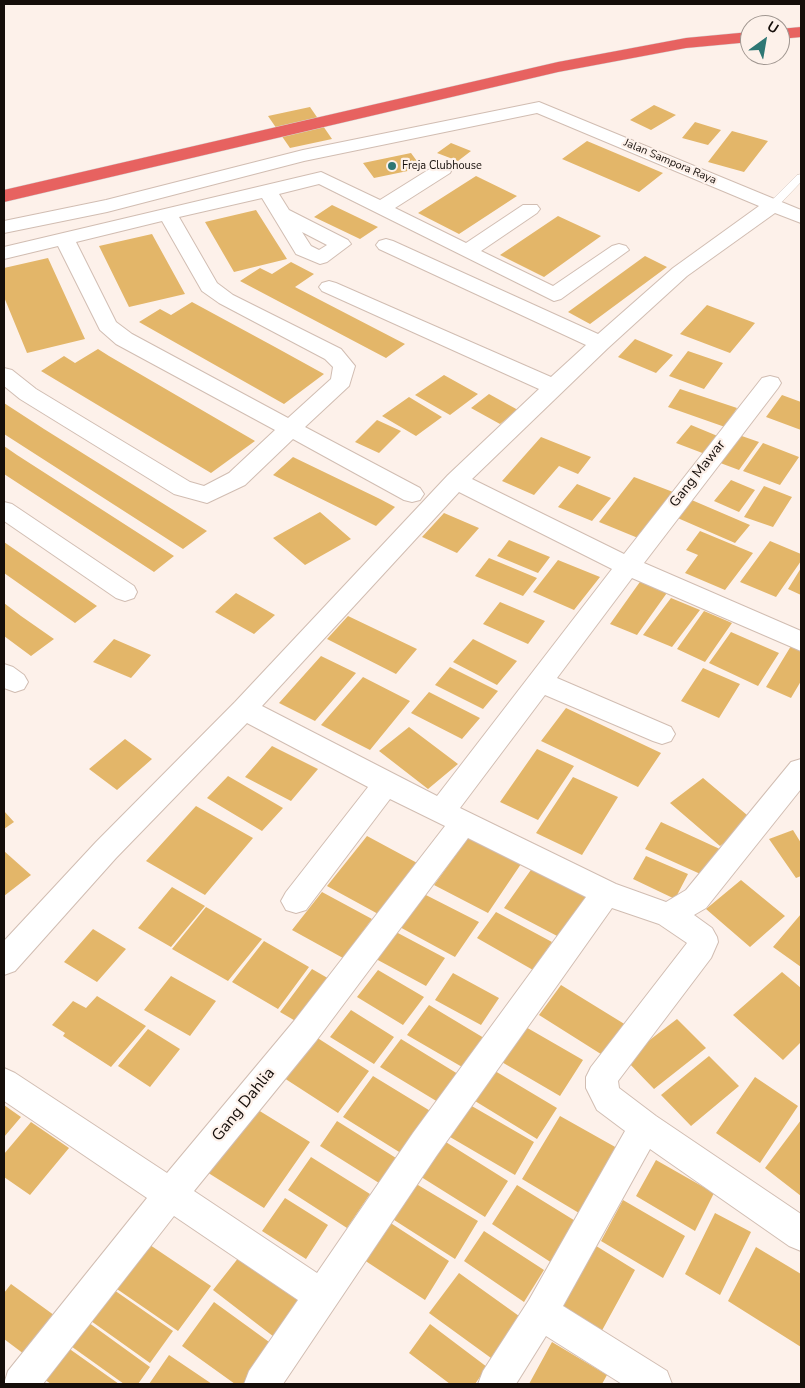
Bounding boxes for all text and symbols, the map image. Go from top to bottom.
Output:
north arrow [740,15,790,65]
text: U [763,17,782,39]
street label: Jalan Sampora Raya [622,137,718,187]
place label: Freja Clubhouse [402,159,482,173]
marker: Freja Clubhouse [386,160,398,172]
street label: Gang Mawar [667,437,729,511]
street label: Gang Dahlia [209,1064,279,1146]

